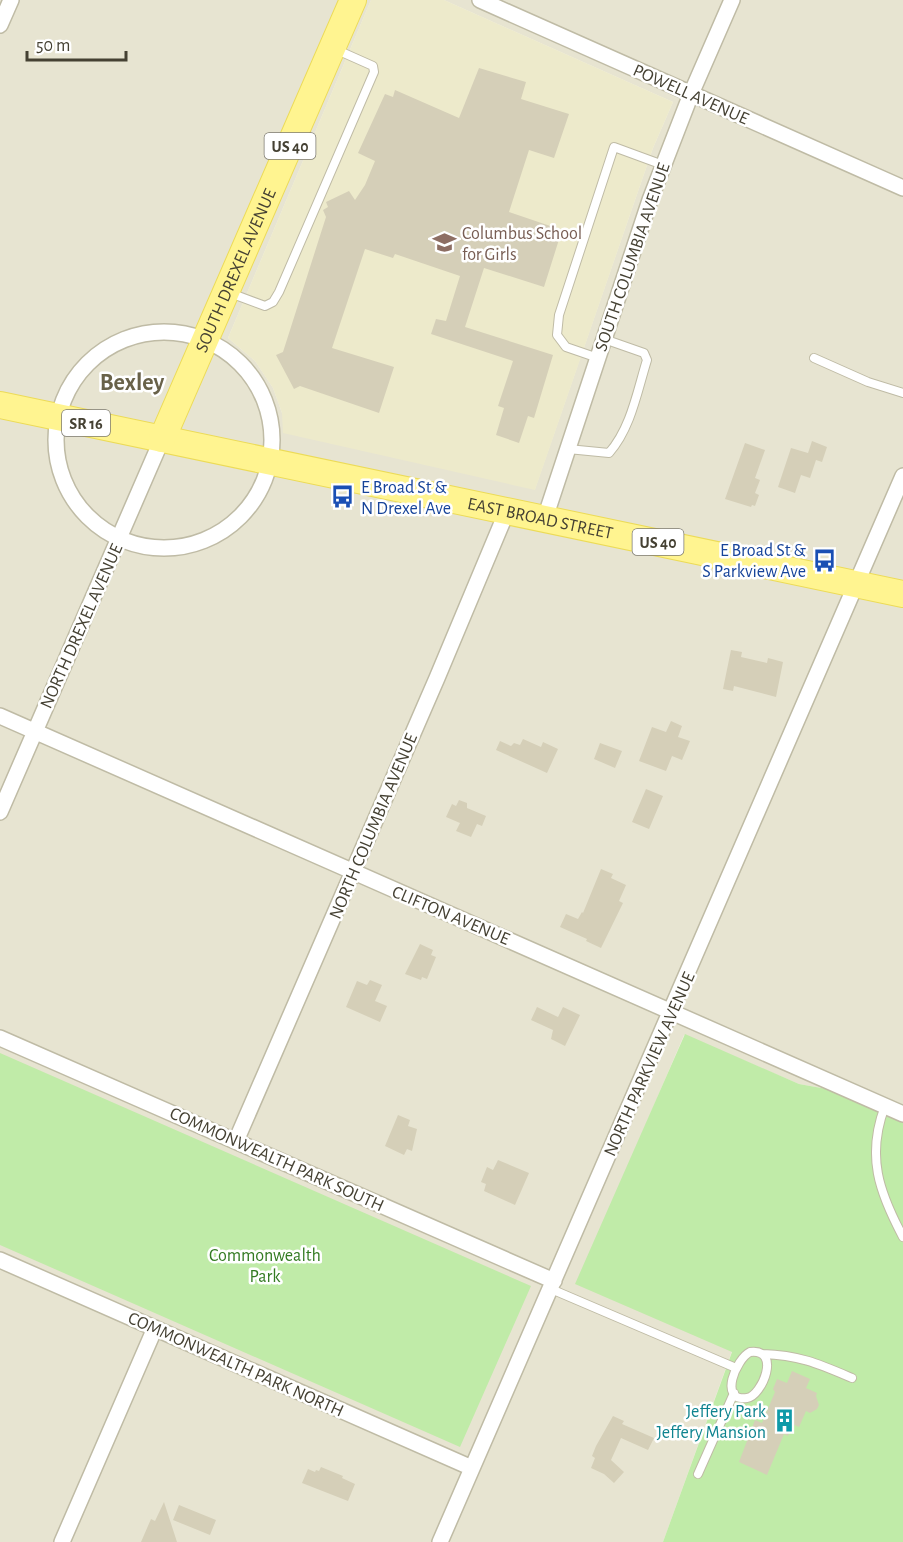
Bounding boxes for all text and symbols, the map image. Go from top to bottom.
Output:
scale bar [27,24,126,62]
text: 50 m [36,37,70,55]
street label: POWELL AVENUE [630,61,751,129]
road number: US 40 [264,133,316,159]
street label: SOUTH COLUMBIA AVENUE [592,160,674,354]
street label: SOUTH DREXEL AVENUE [193,186,280,355]
place label: Columbus School for Girls [462,225,582,264]
school or university icon: Columbus School for Girls [431,230,457,256]
district label: Bexley [100,371,165,395]
road number: SR 16 [62,410,110,436]
place label: E Broad St & N Drexel Ave [361,479,451,518]
bus stop icon: E Broad St & N Drexel Ave [330,484,356,510]
street label: EAST BROAD STREET [466,495,615,543]
road number: US 40 [632,529,684,555]
street label: NORTH DREXEL AVENUE [37,541,126,711]
place label: E Broad St & S Parkview Ave [702,542,807,581]
bus stop icon: E Broad St & S Parkview Ave [811,547,837,573]
street label: NORTH COLUMBIA AVENUE [327,731,421,922]
street label: CLIFTON AVENUE [389,883,512,949]
street label: NORTH PARKVIEW AVENUE [601,969,699,1159]
street label: COMMONWEALTH PARK SOUTH [167,1104,386,1215]
park label: Commonwealth Park [209,1247,321,1286]
street label: COMMONWEALTH PARK NORTH [125,1309,346,1421]
place label: Jeffery Park Jeffery Mansion [657,1403,767,1442]
building icon: Jeffery Park Jeffery Mansion [771,1408,797,1434]

